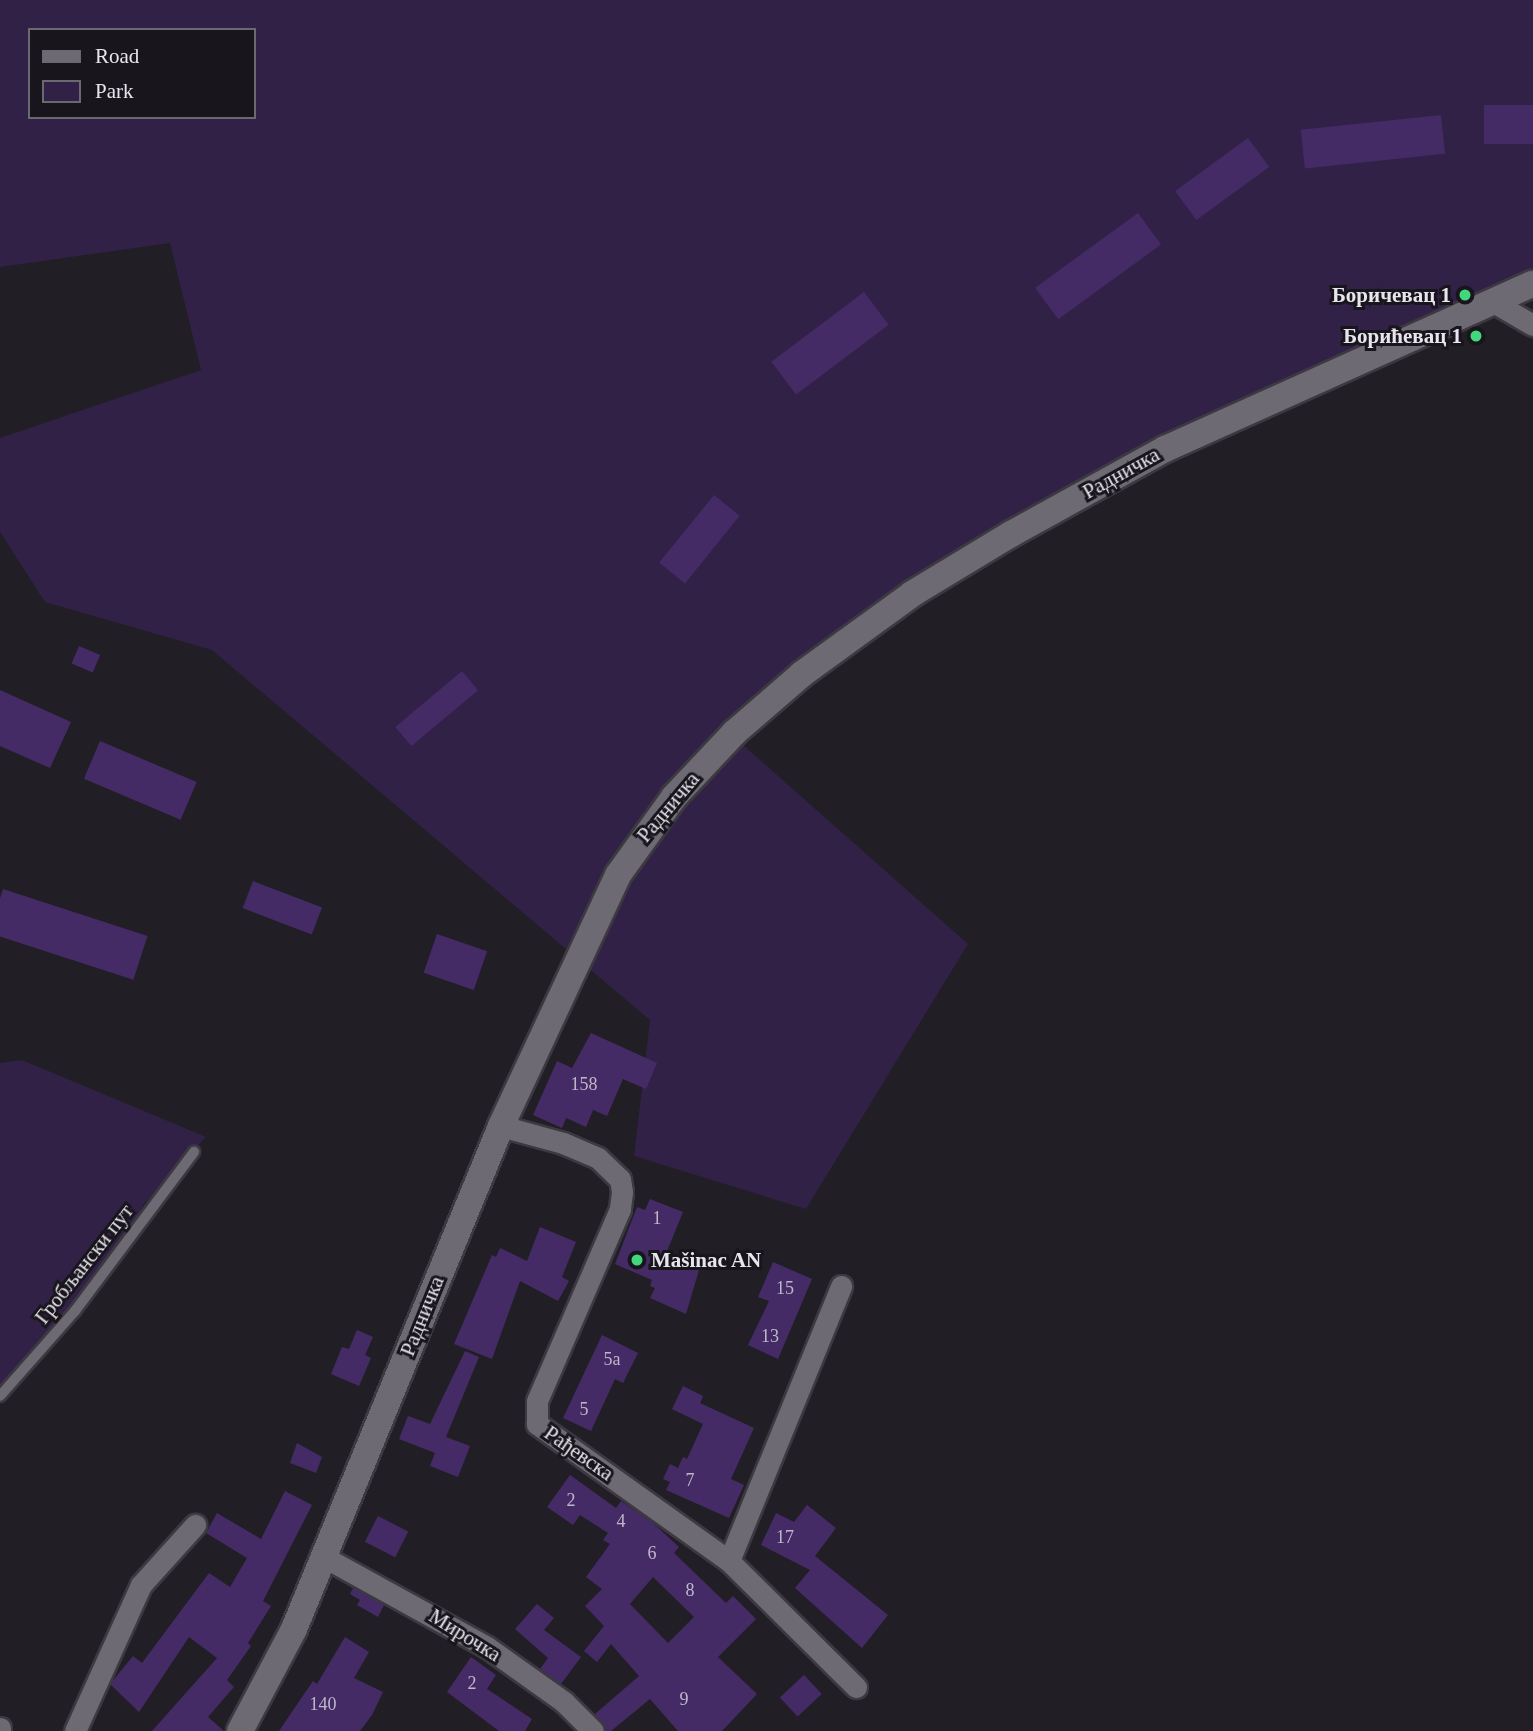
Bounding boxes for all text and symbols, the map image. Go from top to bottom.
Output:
legend [28,28,256,119]
text: Road [95,44,139,68]
text: Park [95,79,134,103]
place label: Боричевац 1 [1332,282,1451,308]
marker: Боричевац 1 [1457,287,1473,303]
place label: Борићевац 1 [1343,323,1462,349]
marker: Борићевац 1 [1468,328,1484,344]
street label: Радничка [1078,442,1164,504]
street label: Радничка [631,767,705,847]
house number: 158 [570,1073,598,1095]
street label: Гробљански пут [29,1199,139,1329]
house number: 1 [652,1207,662,1229]
place label: Mašinac AN [651,1247,762,1273]
marker: Mašinac AN [629,1252,645,1268]
street label: Радничка [395,1272,449,1360]
house number: 15 [776,1277,794,1299]
house number: 13 [761,1325,779,1347]
house number: 5a [604,1348,620,1370]
house number: 5 [580,1398,588,1420]
street label: Рађевска [540,1420,618,1486]
house number: 7 [686,1469,694,1491]
house number: 2 [566,1489,576,1511]
house number: 4 [616,1510,625,1532]
house number: 17 [776,1526,794,1548]
house number: 6 [648,1542,656,1564]
house number: 8 [686,1579,694,1601]
street label: Мирочка [424,1603,506,1667]
house number: 2 [468,1672,476,1694]
house number: 9 [680,1688,688,1710]
house number: 140 [310,1693,337,1715]

